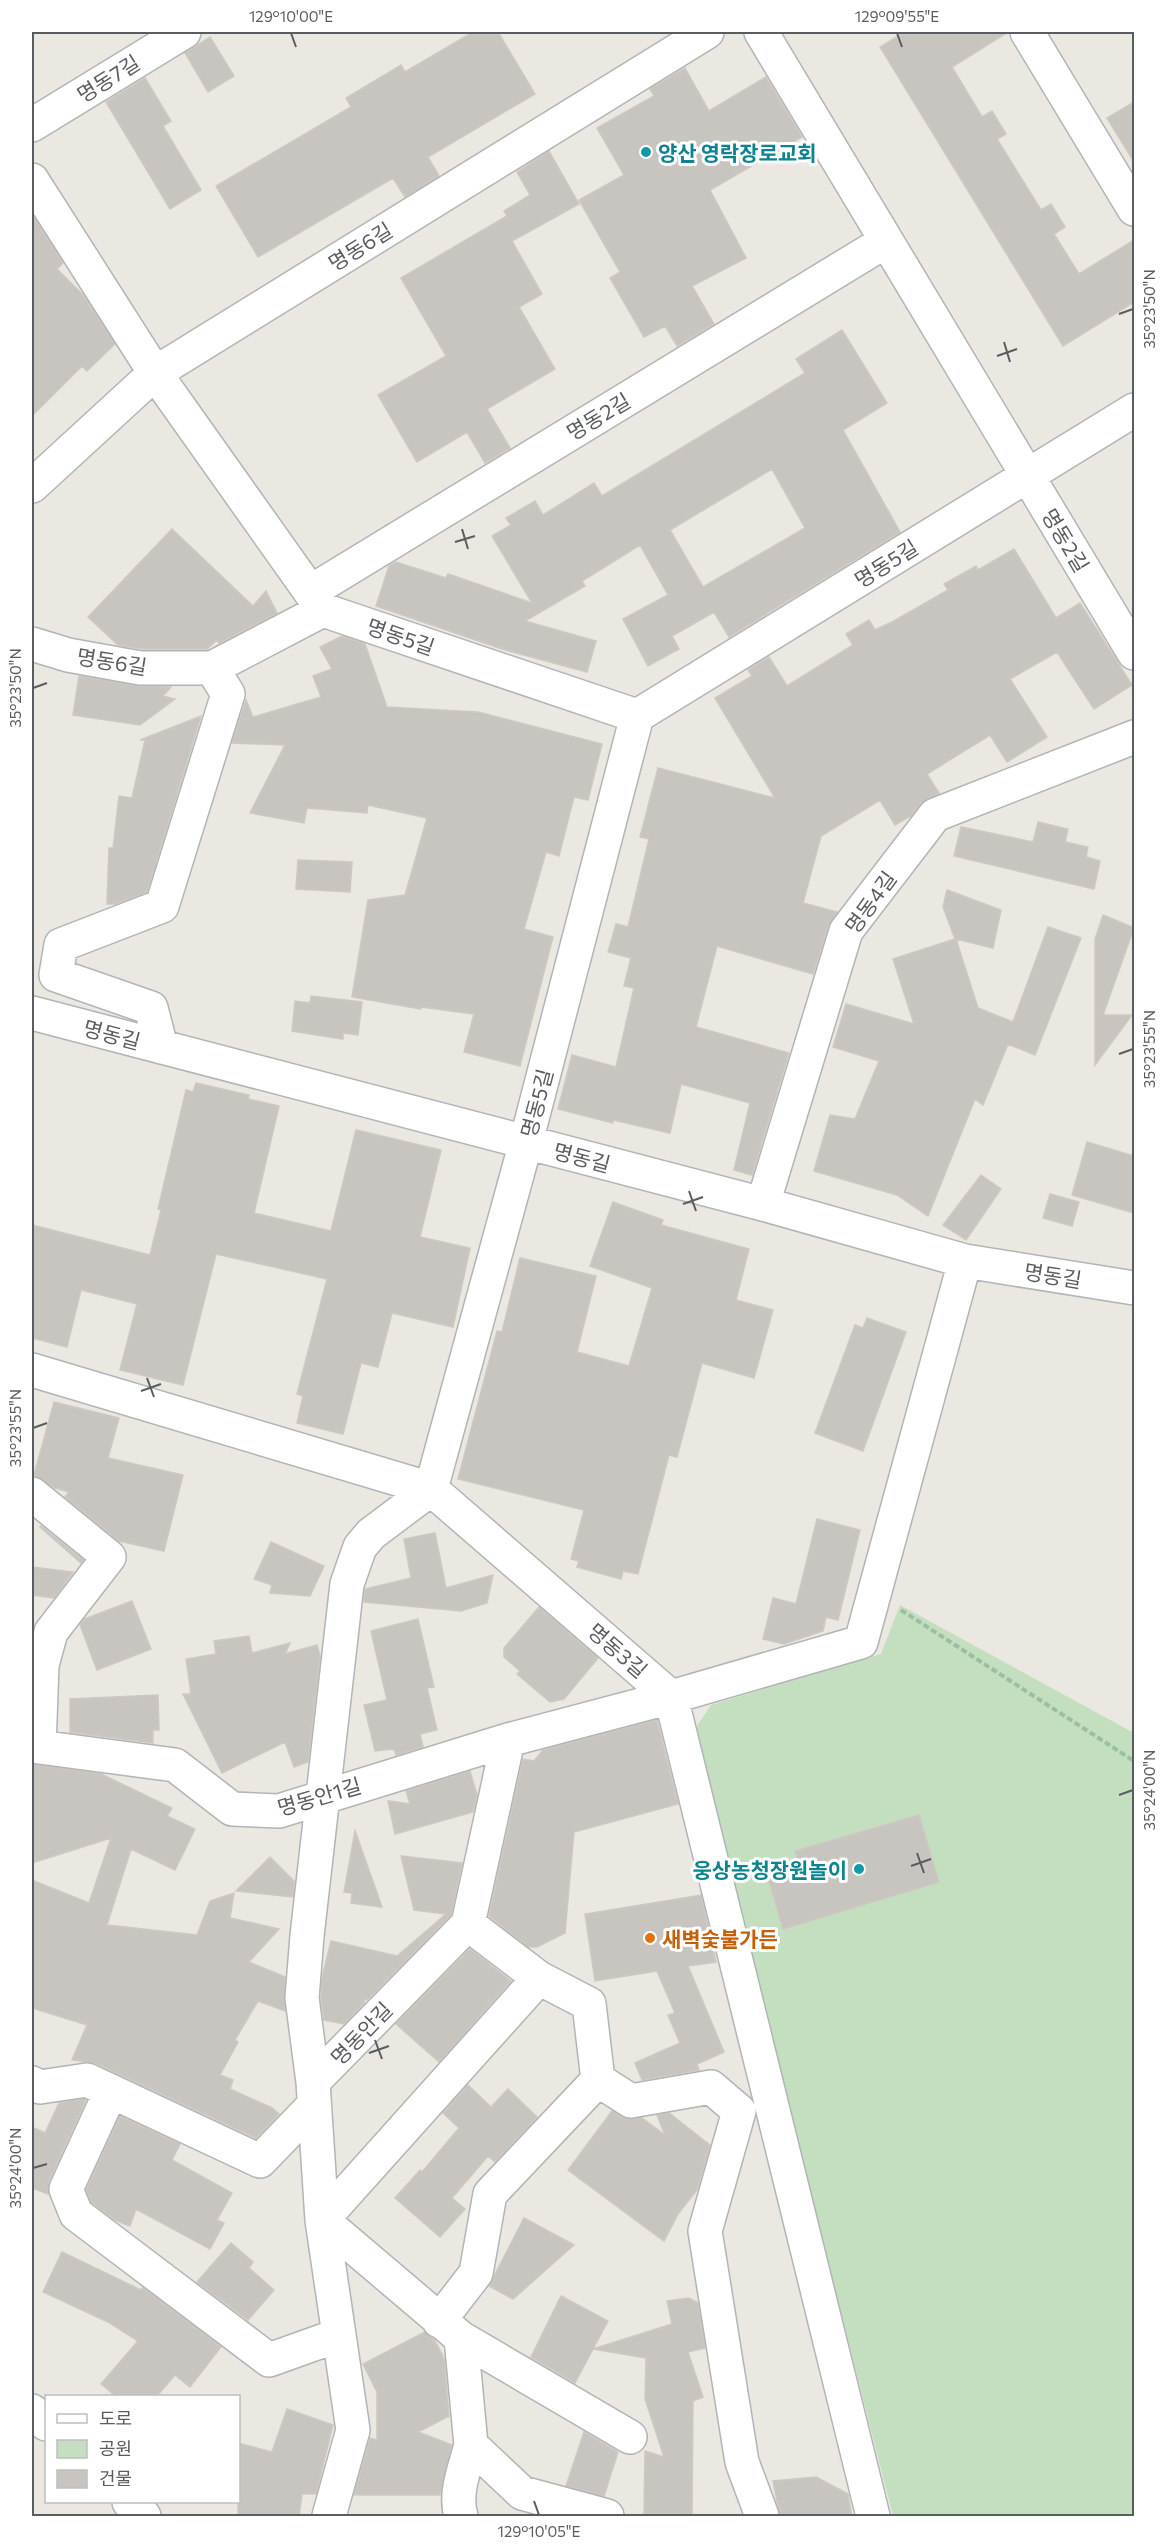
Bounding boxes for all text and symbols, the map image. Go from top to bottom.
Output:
text: 129°10'00"E [249,7,333,25]
text: 129°09'55"E [855,7,939,25]
street label: 명동7길 [72,49,144,107]
place label: 양산 영락장로교회 [658,140,817,165]
marker: 양산 영락장로교회 [639,145,653,159]
street label: 명동6길 [323,217,397,275]
text: 35°23'50"N [1140,269,1158,349]
street label: 명동2길 [562,387,634,445]
street label: 명동2길 [1037,504,1095,576]
street label: 명동5길 [850,534,922,592]
street label: 명동5길 [364,613,438,659]
street label: 명동6길 [75,643,149,679]
text: 35°23'50"N [6,648,24,728]
street label: 명동4길 [839,866,901,938]
text: 35°23'55"N [1140,1010,1158,1088]
street label: 명동길 [81,1014,143,1054]
street label: 명동5길 [515,1066,557,1140]
street label: 명동길 [551,1137,613,1177]
street label: 명동길 [1022,1258,1084,1292]
text: 35°23'55"N [6,1389,24,1467]
street label: 명동3길 [583,1618,653,1682]
text: 35°24'00"N [1140,1750,1158,1830]
street label: 명동안1길 [274,1772,364,1820]
place label: 웅상농청장원놀이 [692,1857,847,1882]
marker: 웅상농청장원놀이 [852,1862,866,1876]
place label: 새벽숯불가든 [662,1926,778,1951]
marker: 새벽숯불가든 [643,1931,657,1945]
street label: 명동안길 [325,1997,397,2069]
text: 35°24'00"N [6,2128,24,2208]
legend [45,2395,240,2503]
text: 도로 [99,2407,132,2429]
text: 공원 [99,2437,132,2459]
text: 건물 [99,2467,132,2489]
text: 129°10'05"E [498,2522,581,2540]

